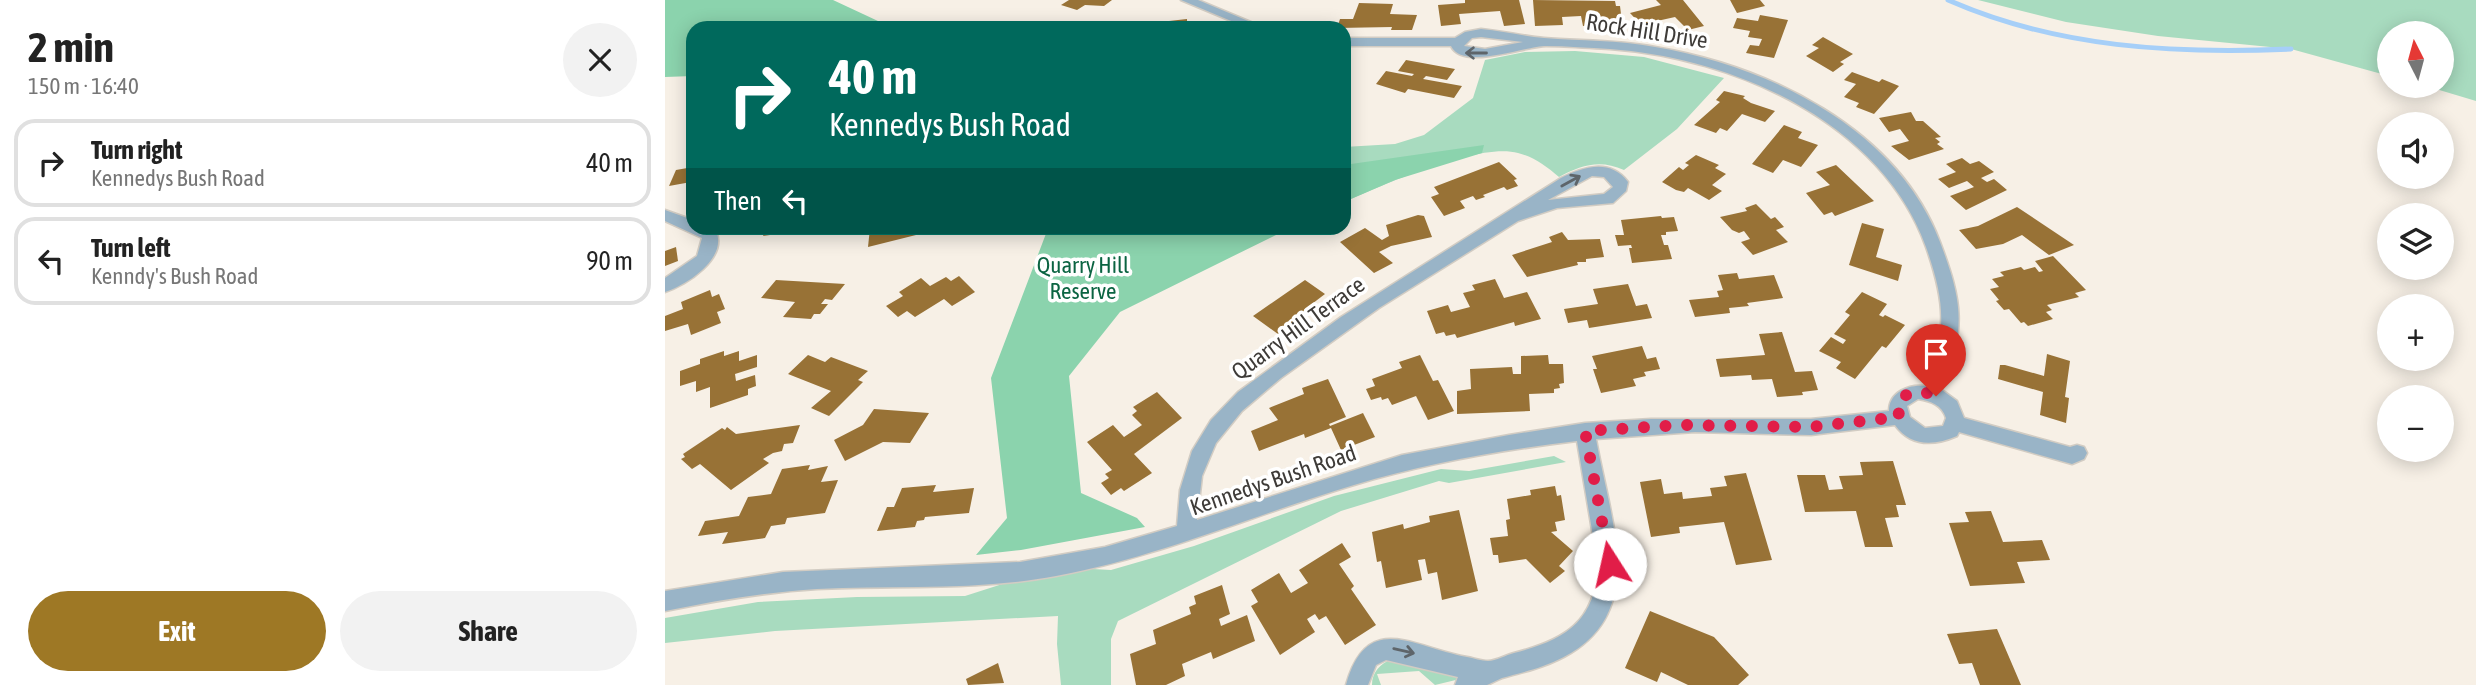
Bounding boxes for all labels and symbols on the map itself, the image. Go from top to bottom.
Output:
street label: Rock Hill Drive [1584,9,1710,53]
north arrow [2377,21,2453,98]
one-way arrow [1465,46,1488,59]
one-way arrow [1561,174,1581,188]
park label: Quarry Hill Reserve [1037,252,1129,304]
street label: Quarry Hill Terrace [1227,271,1369,385]
pin [1906,324,1966,396]
street label: Kennedys Bush Road [1187,439,1359,521]
position arrow [1573,527,1647,601]
one-way arrow [1392,645,1415,658]

